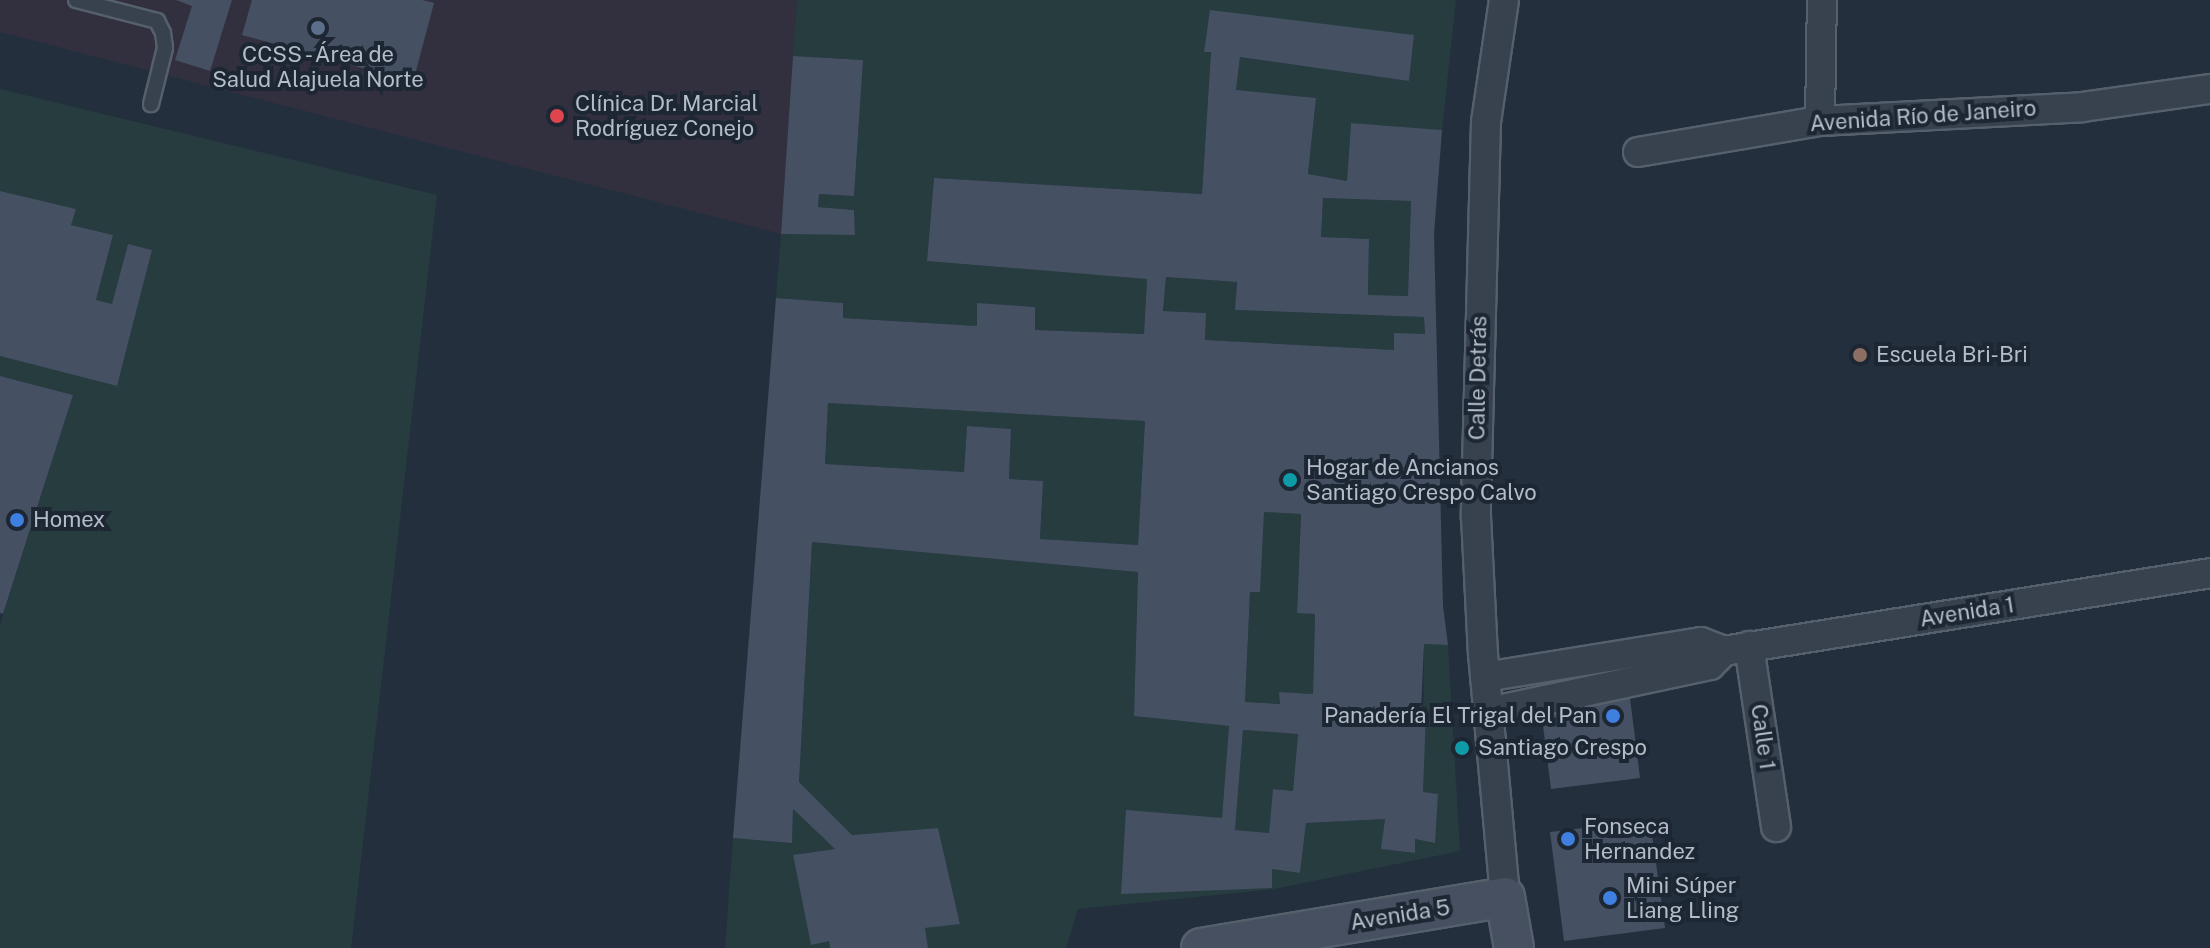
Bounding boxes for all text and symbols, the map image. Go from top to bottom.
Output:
marker: CCSS - Área de Salud Alajuela Norte [309,19,327,37]
place label: CCSS - Área de Salud Alajuela Norte [212,41,424,92]
place label: Clínica Dr. Marcial Rodríguez Conejo [575,90,758,142]
street label: Avenida Río de Janeiro [1809,95,2037,137]
marker: Clínica Dr. Marcial Rodríguez Conejo [546,105,568,127]
street label: Calle Detrás [1464,315,1492,441]
place label: Escuela Bri-Bri [1876,342,2028,368]
marker: Escuela Bri-Bri [1851,346,1869,364]
place label: Hogar de Ancianos Santiago Crespo Calvo [1306,454,1537,506]
marker: Hogar de Ancianos Santiago Crespo Calvo [1281,471,1299,489]
place label: Homex [33,507,105,533]
marker: Homex [8,511,26,529]
street label: Avenida 1 [1918,592,2016,632]
street label: Calle 1 [1745,702,1781,772]
place label: Panadería El Trigal del Pan [1324,703,1597,729]
marker: Panadería El Trigal del Pan [1604,707,1622,725]
place label: Santiago Crespo [1478,735,1647,761]
marker: Santiago Crespo [1453,739,1471,757]
place label: Fonseca Hernandez [1584,813,1695,864]
marker: Fonseca Hernandez [1559,830,1577,848]
place label: Mini Súper Liang Lling [1626,872,1739,924]
marker: Mini Súper Liang Lling [1601,889,1619,907]
street label: Avenida 5 [1348,894,1452,936]

